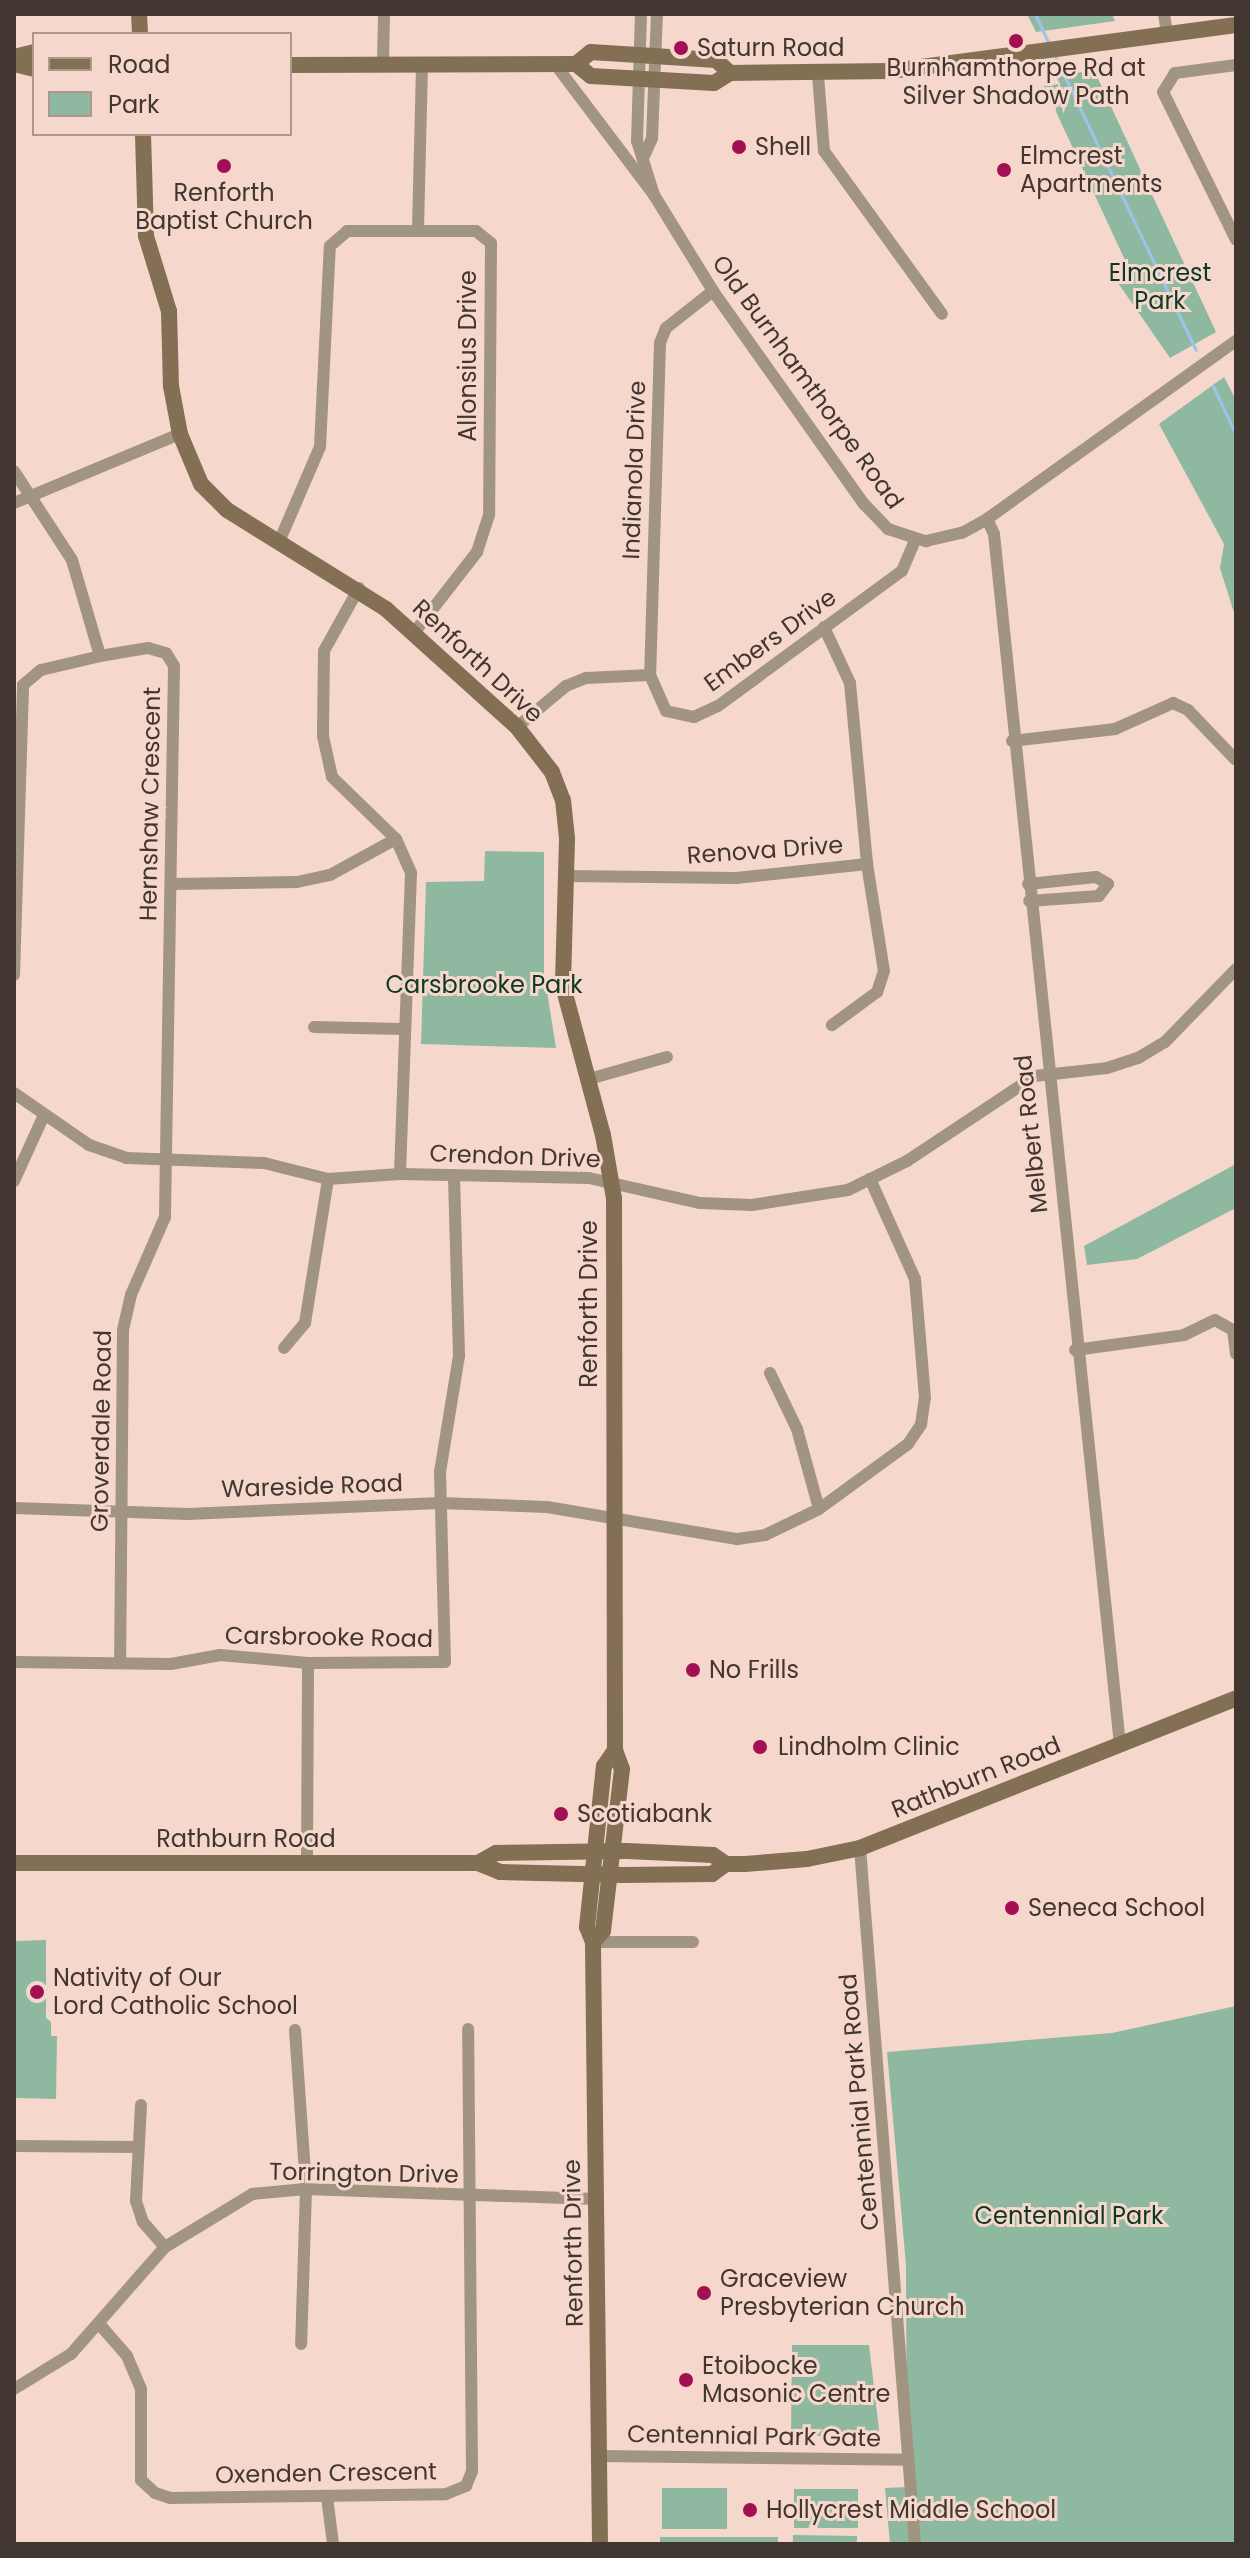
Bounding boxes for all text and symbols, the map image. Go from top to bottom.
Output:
legend [32,32,292,136]
marker: Burnhamthorpe Rd at Silver Shadow Path [1007,32,1025,50]
place label: Saturn Road [697,34,845,62]
marker: Saturn Road [672,39,690,57]
text: Road [108,48,170,81]
place label: Burnhamthorpe Rd at Silver Shadow Path [887,54,1145,110]
text: Park [108,88,159,121]
place label: Shell [755,133,811,161]
marker: Shell [730,138,748,156]
place label: Elmcrest Apartments [1020,142,1163,198]
marker: Renforth Baptist Church [215,157,233,175]
marker: Elmcrest Apartments [995,161,1013,179]
place label: Renforth Baptist Church [135,179,313,235]
street label: Old Burnhamthorpe Road [706,250,910,514]
park label: Elmcrest Park [1109,259,1211,315]
street label: Allonsius Drive [454,270,482,442]
street label: Indianola Drive [616,380,652,560]
street label: Embers Drive [698,582,842,698]
street label: Renforth Drive [407,593,549,729]
street label: Hernshaw Crescent [134,687,166,921]
street label: Renova Drive [686,830,844,870]
park label: Carsbrooke Park [385,971,583,999]
street label: Melbert Road [1008,1053,1054,1215]
street label: Crendon Drive [429,1139,601,1173]
street label: Renforth Drive [575,1220,603,1388]
street label: Groverdale Road [85,1330,117,1532]
street label: Wareside Road [221,1468,403,1504]
street label: Carsbrooke Road [225,1621,433,1653]
place label: No Frills [709,1656,799,1684]
marker: No Frills [684,1661,702,1679]
street label: Rathburn Road [887,1730,1065,1824]
place label: Lindholm Clinic [778,1733,960,1761]
marker: Lindholm Clinic [749,1736,771,1758]
place label: Scotiabank [577,1800,712,1828]
marker: Scotiabank [552,1805,570,1823]
street label: Rathburn Road [156,1825,336,1853]
place label: Seneca School [1028,1894,1205,1922]
marker: Seneca School [1003,1899,1021,1917]
place label: Nativity of Our Lord Catholic School [53,1964,298,2020]
street label: Centennial Park Road [833,1972,885,2232]
marker: Nativity of Our Lord Catholic School [28,1983,46,2001]
street label: Torrington Drive [269,2157,459,2189]
street label: Renforth Drive [557,2159,589,2327]
park label: Centennial Park [975,2202,1163,2230]
place label: Graceview Presbyterian Church [720,2265,965,2321]
marker: Graceview Presbyterian Church [695,2284,713,2302]
place label: Etoibocke Masonic Centre [702,2352,890,2408]
marker: Etoibocke Masonic Centre [677,2371,695,2389]
street label: Centennial Park Gate [627,2419,881,2453]
street label: Oxenden Crescent [215,2457,437,2489]
place label: Hollycrest Middle School [766,2496,1056,2524]
marker: Hollycrest Middle School [741,2501,759,2519]

